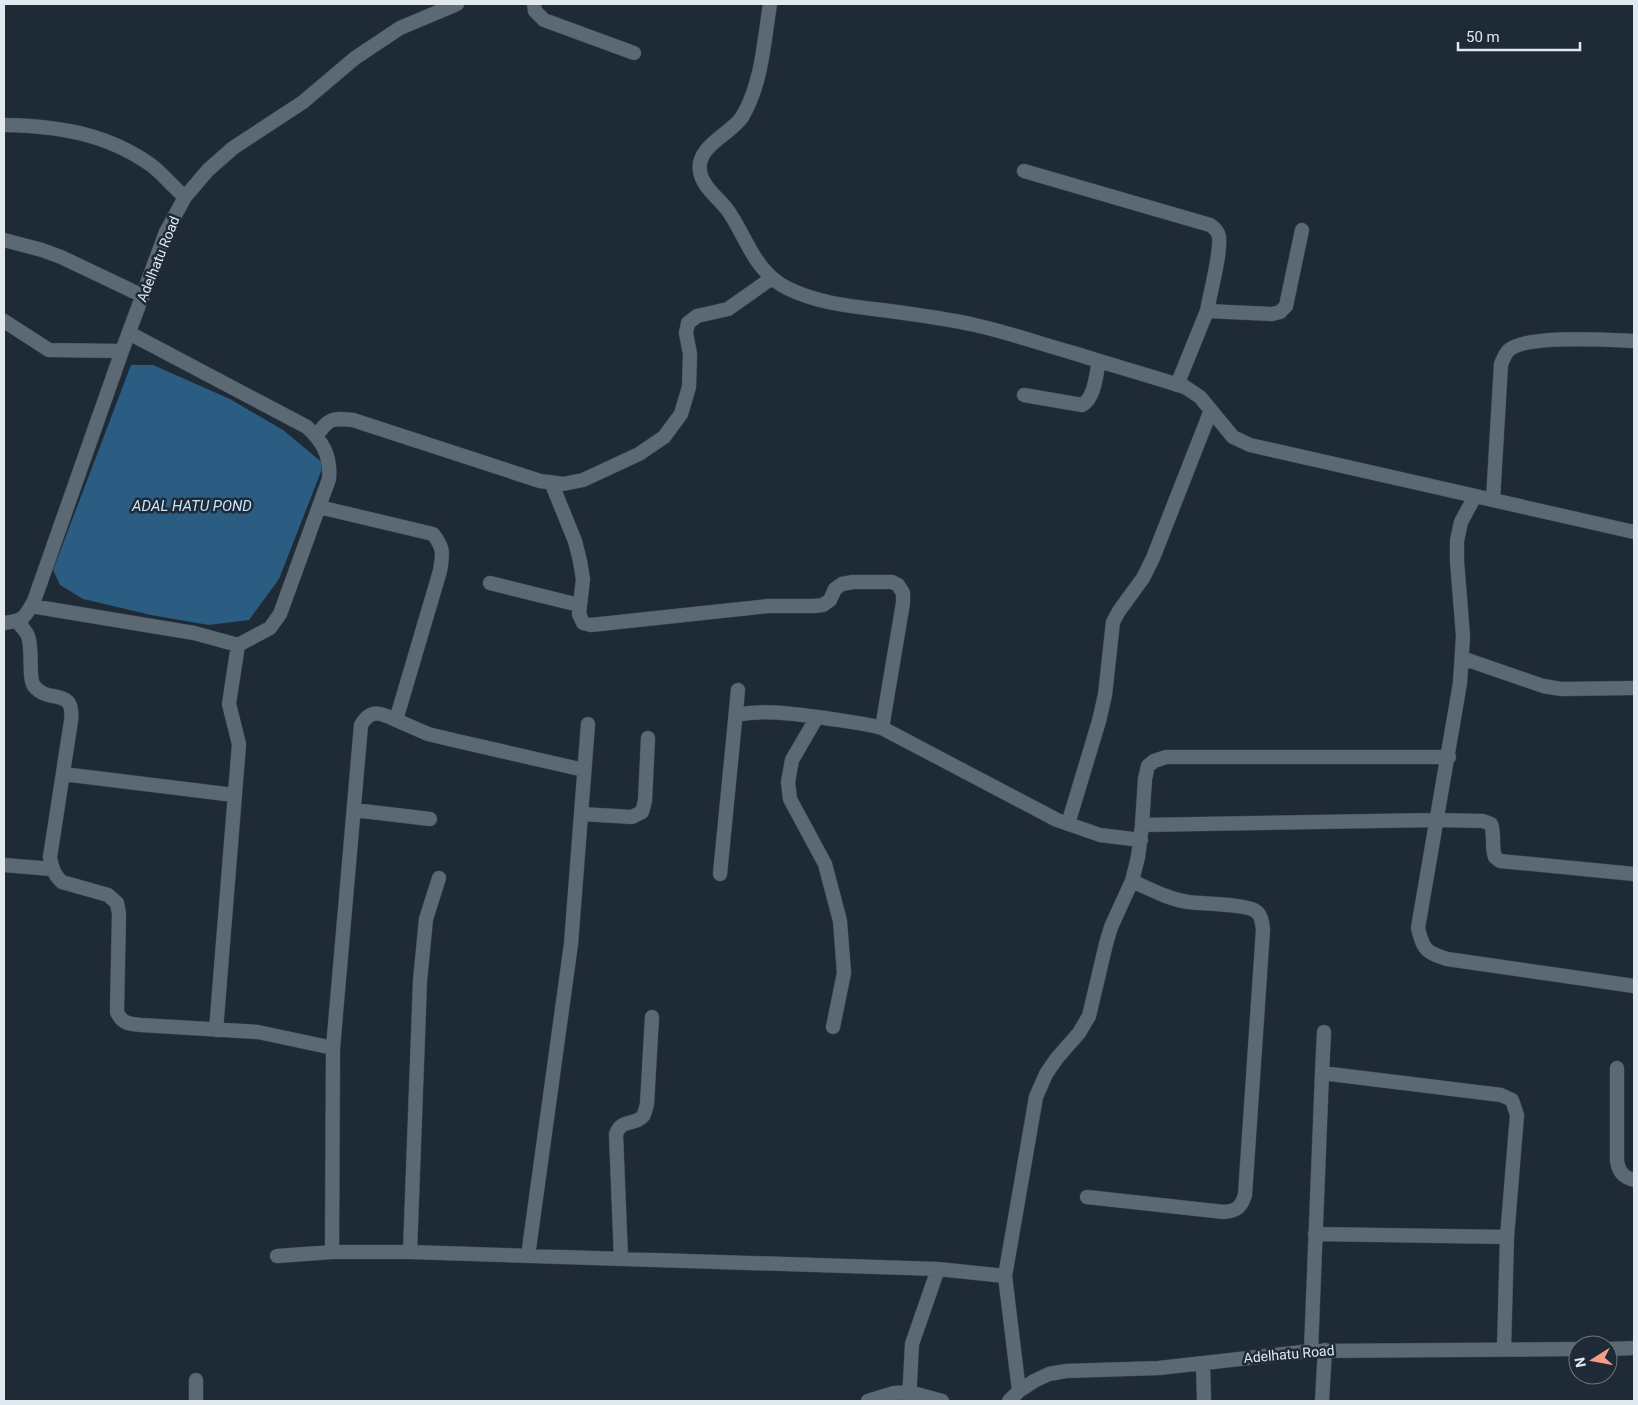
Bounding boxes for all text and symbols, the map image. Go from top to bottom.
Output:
scale bar [1458,20,1580,52]
text: 50 m [1466,28,1500,46]
street label: Adelhatu Road [134,214,182,304]
water label: ADAL HATU POND [131,497,252,515]
north arrow [1568,1335,1618,1385]
street label: Adelhatu Road [1243,1342,1335,1366]
text: N [1571,1356,1589,1369]

